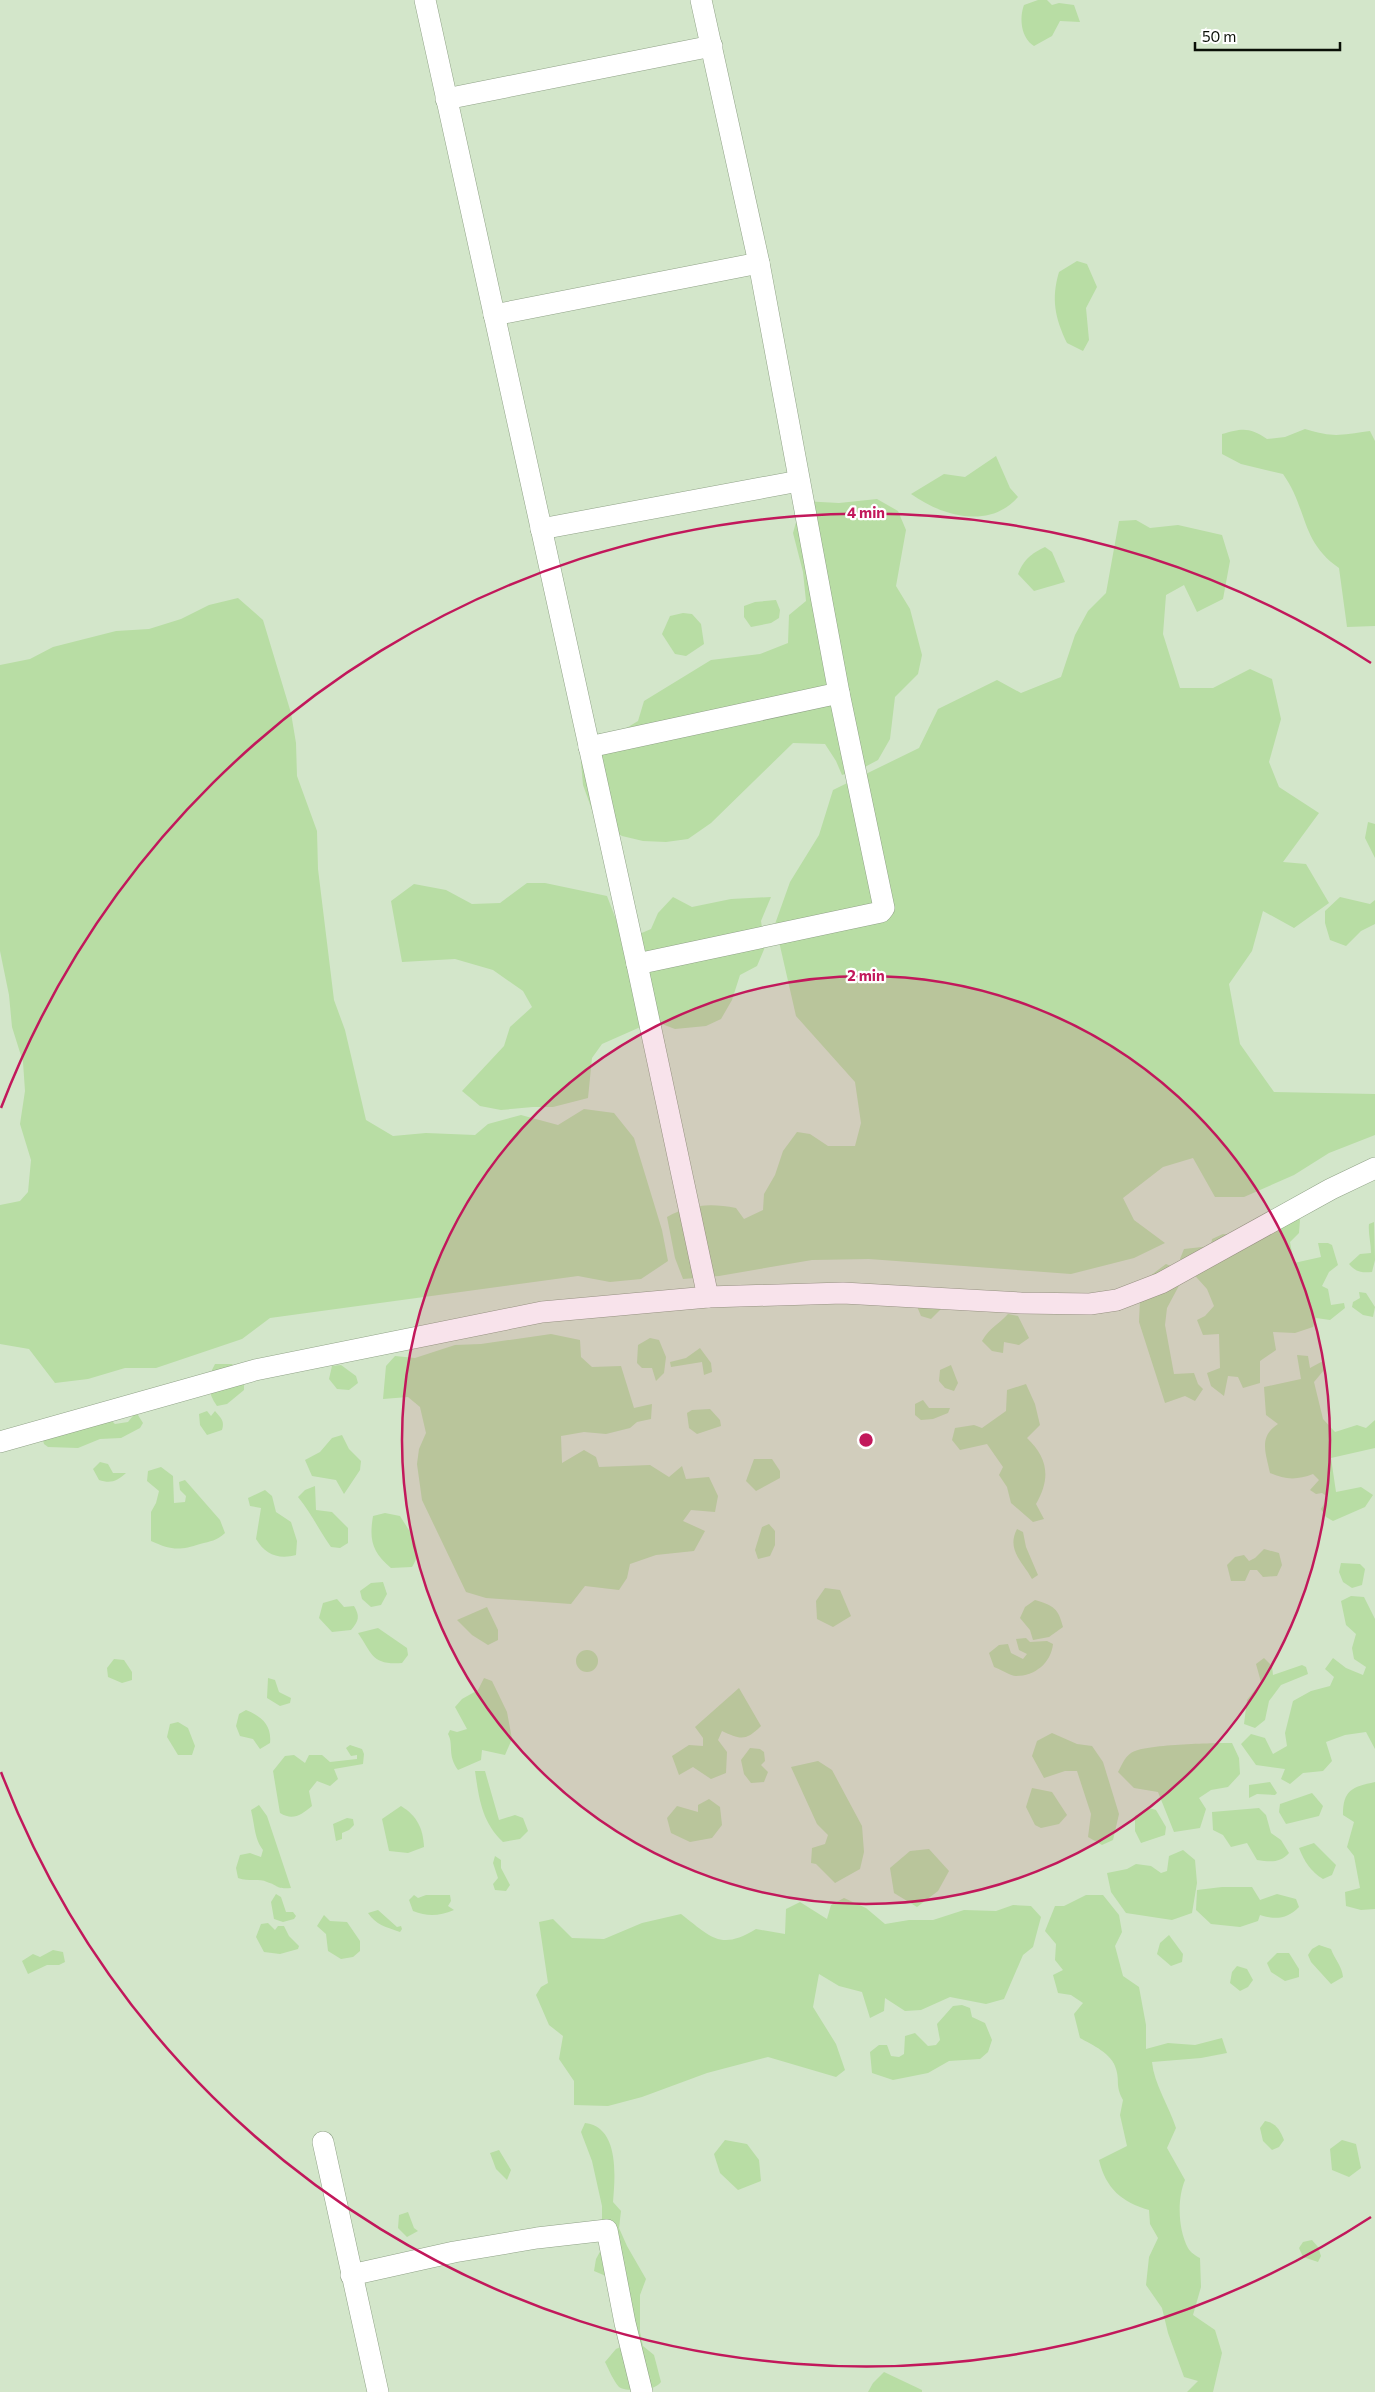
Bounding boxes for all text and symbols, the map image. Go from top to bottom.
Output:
scale bar [1195,20,1340,52]
text: 50 m [1202,27,1236,45]
text: 4 min [847,503,885,521]
text: 2 min [847,966,885,984]
centre of rings [857,1431,875,1449]

